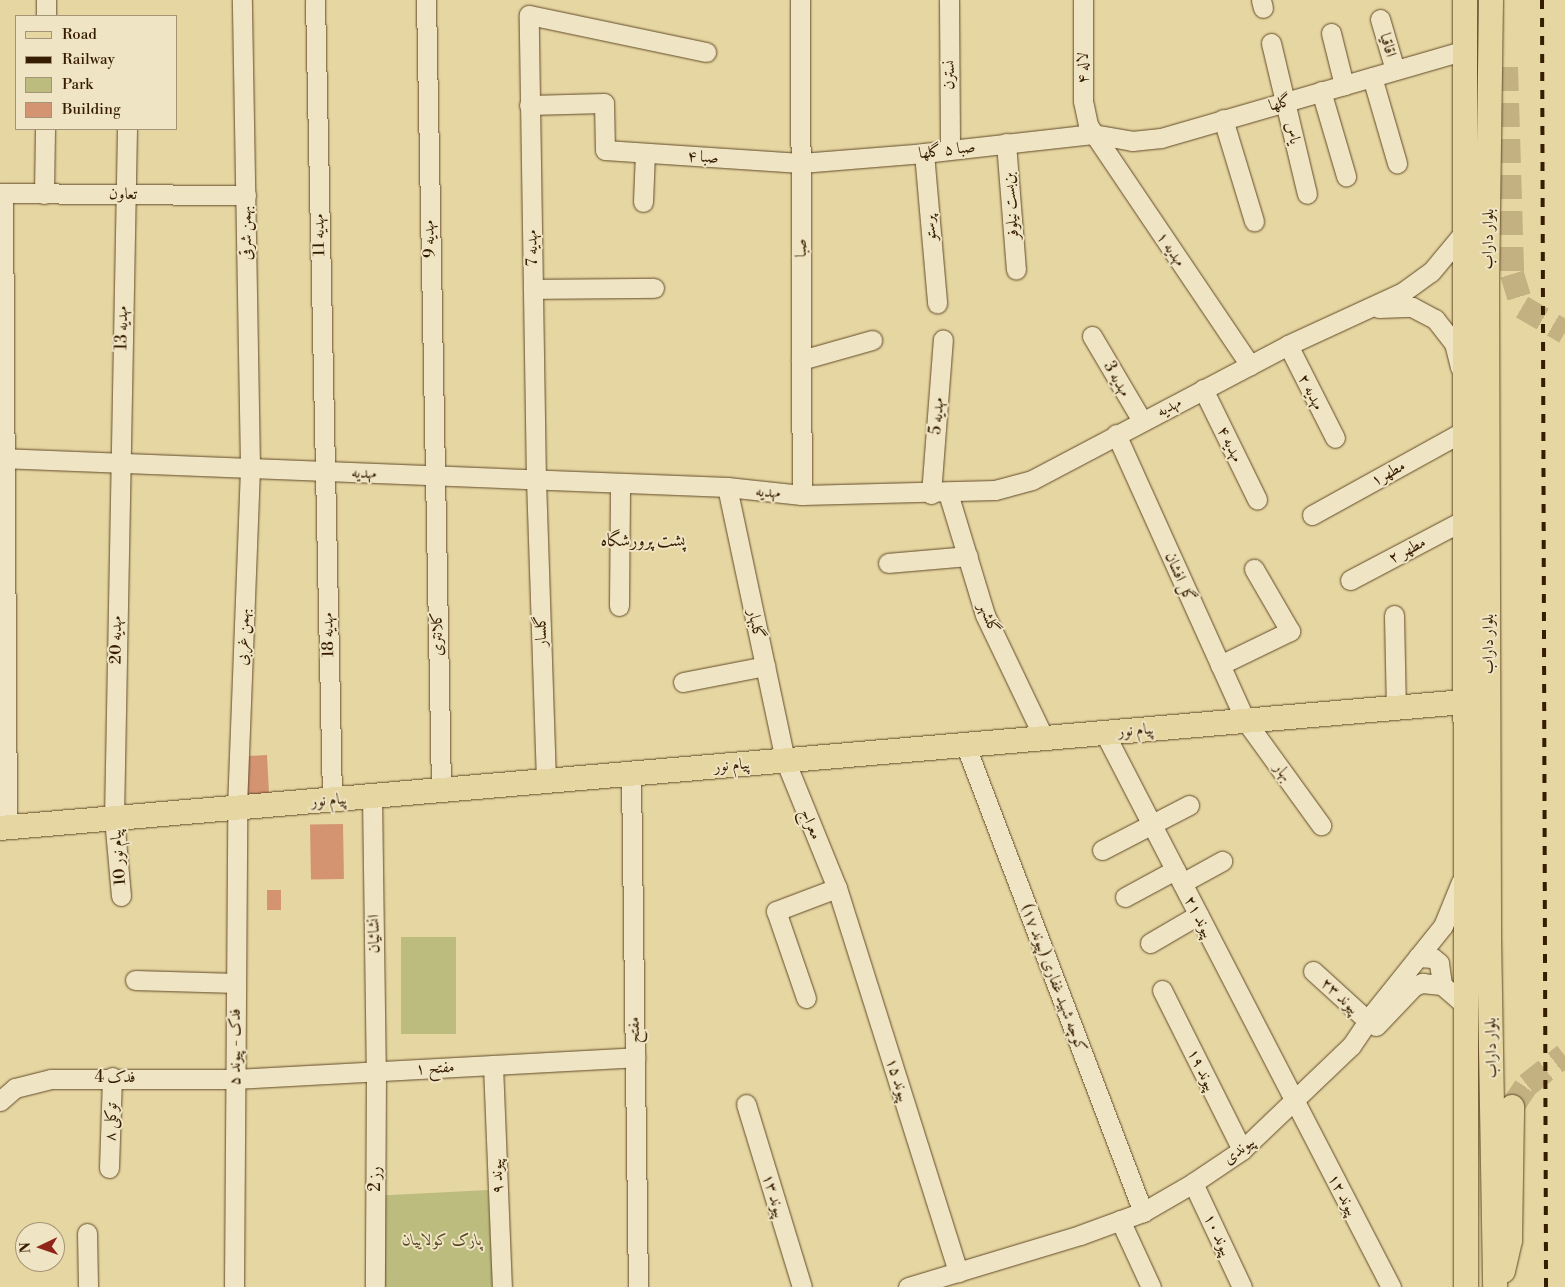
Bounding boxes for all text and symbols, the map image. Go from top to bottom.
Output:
legend [15,15,178,130]
text: Road [62,25,97,44]
street label: اقاقیا [1375,31,1401,59]
text: Railway [62,50,115,69]
street label: لاله ۴ [1073,52,1093,84]
street label: نسترن [939,60,959,90]
text: Park [62,75,93,94]
street label: گلها [1267,91,1293,115]
text: Building [62,100,121,119]
street label: یاس [1281,120,1305,146]
street label: صبا ۵ گلها [918,137,976,163]
street label: صبا ۴ [687,146,719,168]
street label: بن‌بست نیلوفر [999,172,1023,240]
street label: تعاون [109,184,137,204]
street label: بهمن شرقی [236,205,256,261]
street label: بلوار داراب [1478,208,1498,270]
street label: مهدیه 11 [309,213,329,257]
street label: پرستو [919,214,941,242]
street label: مهدیه 9 [419,220,439,258]
street label: مهدیه ۱ [1152,228,1190,270]
street label: مهدیه 7 [522,230,542,266]
street label: صبا [791,239,811,257]
street label: مهدیه 13 [112,306,132,350]
street label: مهدیه 3 [1099,358,1135,400]
street label: مهدیه ۲ [1294,371,1328,413]
street label: مهدیه [1153,393,1185,421]
street label: مهدیه 5 [926,397,948,435]
street label: مهدیه ۴ [1213,423,1247,465]
street label: مطهر۱ [1368,456,1408,490]
street label: مهدیه [351,463,377,483]
street label: مهدیه [755,481,781,503]
district label: پشت پرورشگاه [600,530,686,552]
street label: مطهر ۲ [1385,532,1429,568]
street label: گل افشان [1161,549,1199,605]
street label: گلشهر [974,600,1004,636]
street label: گلبهار [744,607,768,641]
street label: بهمن غربی [232,608,254,666]
street label: مهدیه 18 [318,612,338,658]
street label: کلانتری [427,612,447,656]
street label: بلوار داراب [1478,614,1498,674]
street label: گلسار [531,615,551,647]
street label: مهدیه 20 [106,616,126,664]
street label: پیام نور [1117,719,1155,741]
street label: پیام نور [713,754,751,776]
street label: بهار [1270,759,1296,785]
street label: پیام نور [310,789,348,811]
street label: معراج [796,806,826,842]
street label: پیام نور 10 [106,828,130,886]
street label: پیوند ۲۱ [1180,892,1218,942]
street label: کوچه شهید غفاری (پیوند ۱۷) [1017,901,1091,1055]
street label: انشائیان [364,914,384,954]
street label: پیوند ۲۳ [1317,974,1363,1018]
street label: فدک - پیوند ۵ [225,1008,245,1086]
street label: مفتح [624,1017,644,1043]
street label: بلوار داراب [1481,1017,1501,1079]
street label: پیوند ۱۹ [1183,1045,1221,1095]
street label: پیوند ۱۵ [882,1055,914,1105]
street label: مفتح ۱ [415,1057,455,1079]
street label: فدک 4 [94,1067,136,1087]
street label: توکلی ۸ [101,1102,121,1142]
street label: پیوندی [1219,1131,1259,1169]
street label: پیوند ۹ [487,1158,507,1194]
street label: رز 2 [365,1166,385,1192]
street label: پیوند ۱۲ [1324,1170,1362,1220]
street label: پیوند ۱۳ [758,1172,790,1220]
street label: پیوند ۱۰ [1200,1210,1236,1260]
north arrow [15,1222,65,1272]
park label: پارک کولاییان [402,1230,482,1250]
text: N [17,1242,35,1254]

